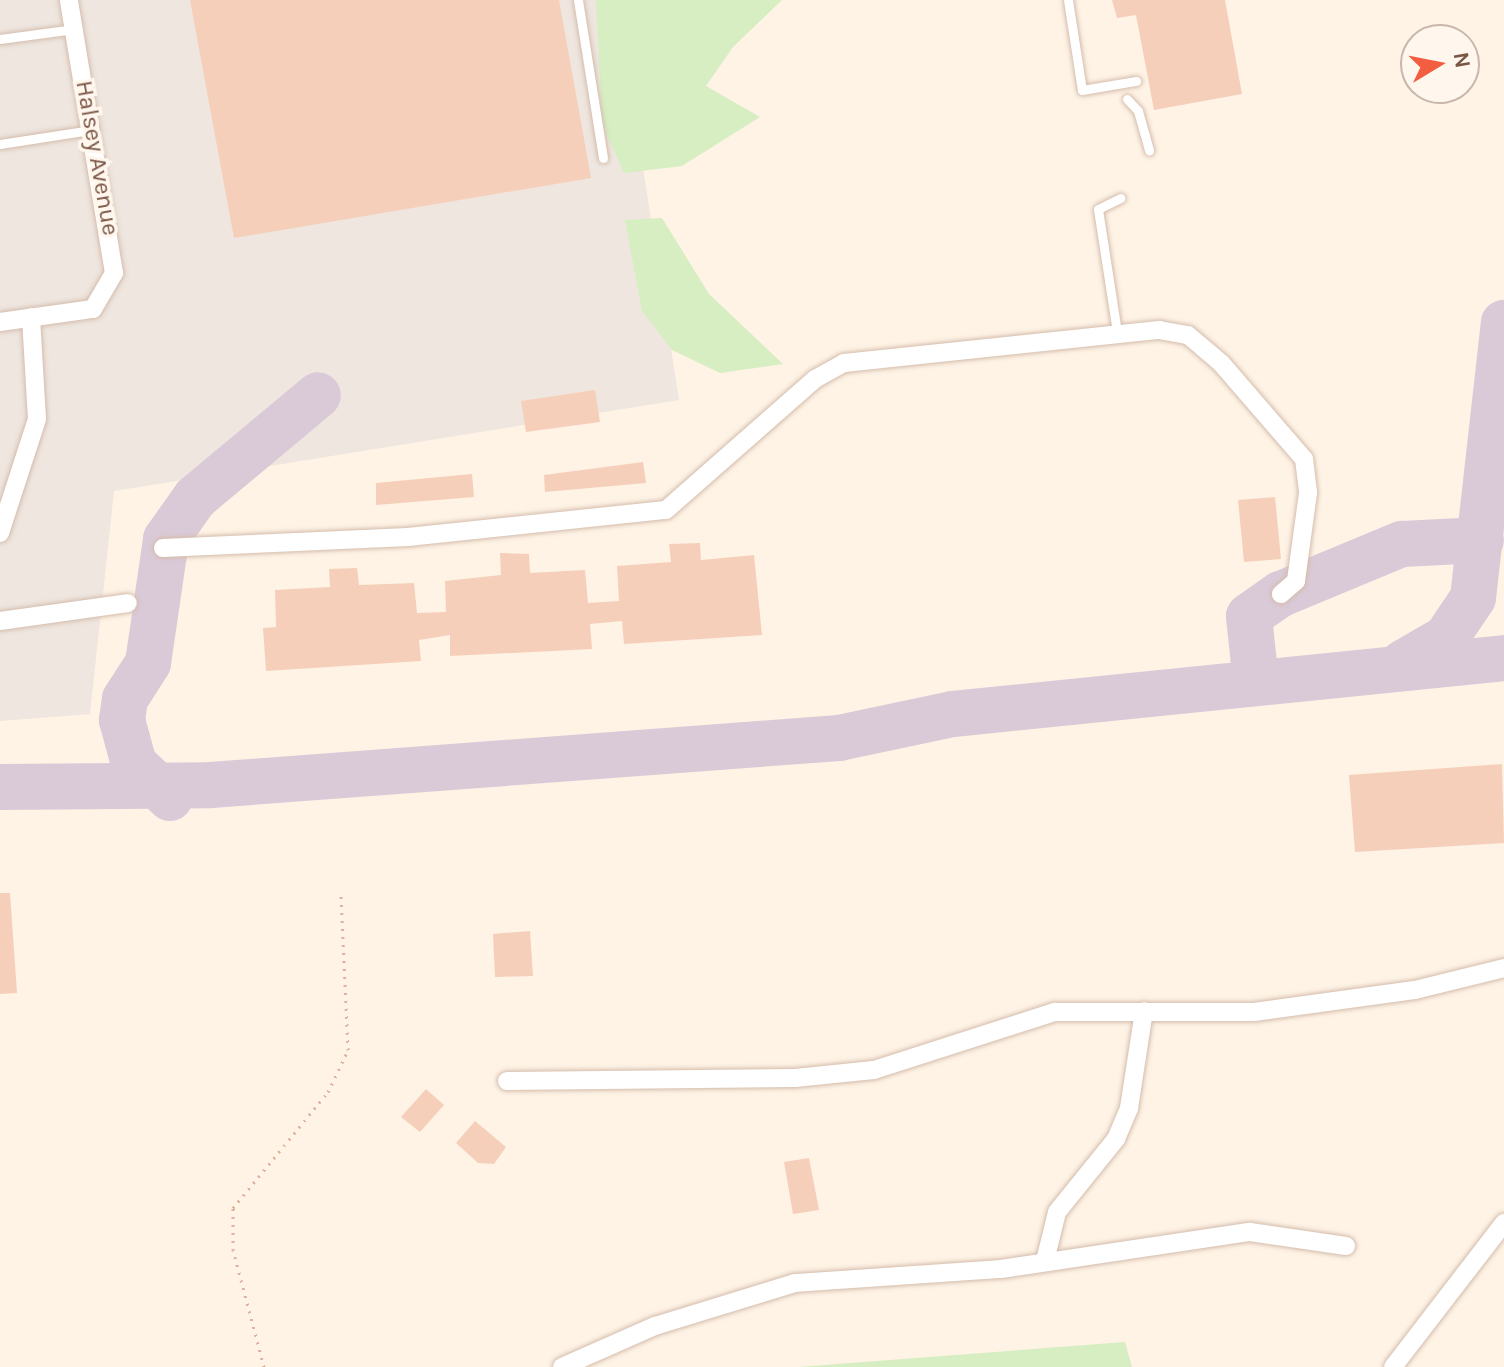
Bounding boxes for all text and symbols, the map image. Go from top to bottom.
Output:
north arrow [1400,24,1480,104]
text: N [1447,50,1476,70]
street label: Halsey Avenue [69,78,125,238]

